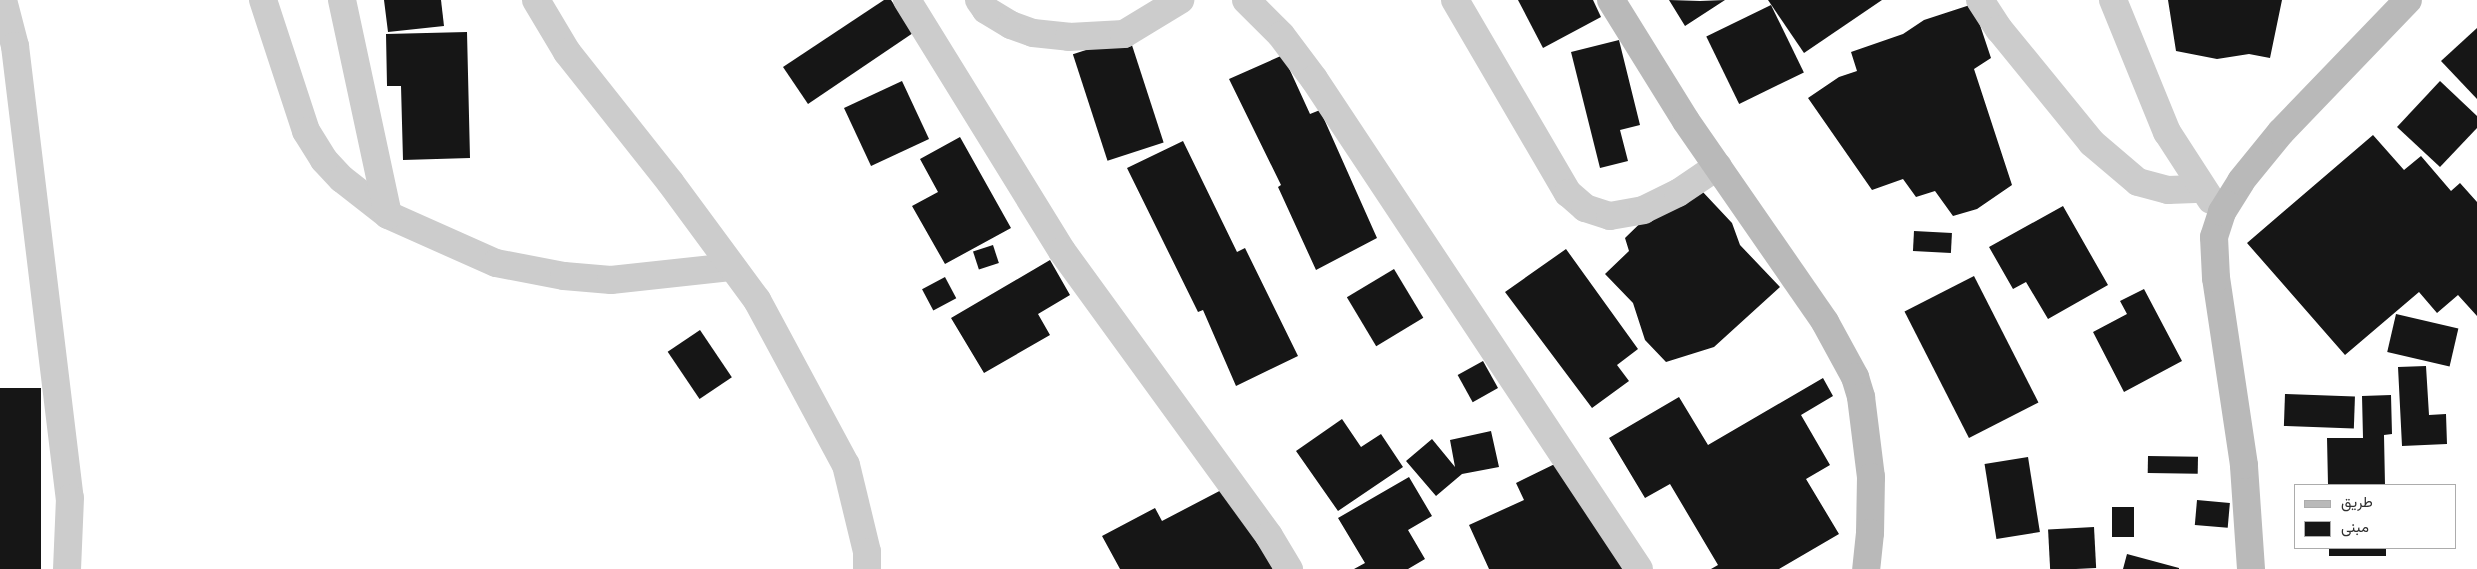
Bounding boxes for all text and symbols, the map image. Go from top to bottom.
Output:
legend [2294,484,2457,549]
text: طريق [2341,495,2373,510]
text: مبنى [2341,520,2369,535]

